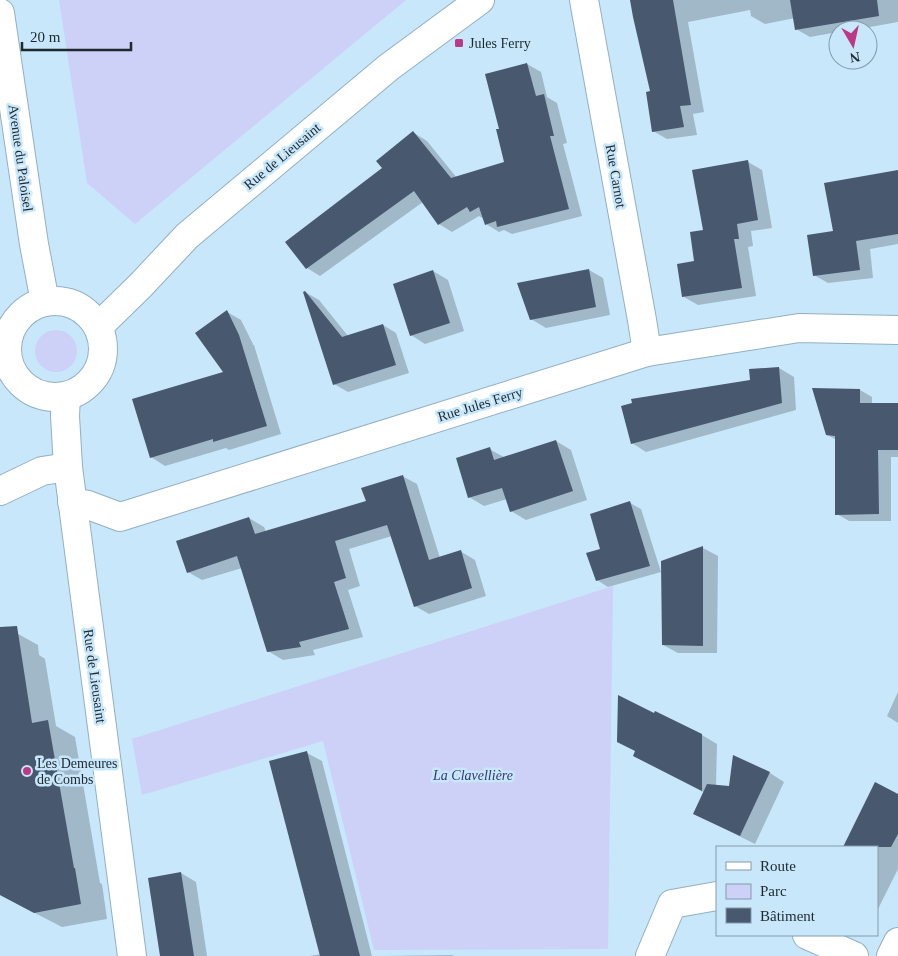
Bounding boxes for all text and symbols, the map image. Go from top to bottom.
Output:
scale bar [22,20,131,52]
north arrow [828,20,878,70]
text: 20 m [30,29,61,45]
place label: Jules Ferry [469,36,531,51]
marker: Jules Ferry [453,37,465,49]
text: N [849,49,861,66]
street label: Avenue du Paloisel [6,104,35,213]
street label: Rue de Lieusaint [241,120,324,193]
street label: Rue Carnot [603,143,628,209]
street label: Rue Jules Ferry [436,384,524,424]
street label: Rue de Lieusaint [80,628,109,724]
place label: Les Demeures de Combs [37,756,117,787]
marker: Les Demeures de Combs [21,765,33,777]
park label: La Clavellière [432,768,513,783]
legend [716,846,878,936]
text: Route [760,858,796,874]
text: Parc [760,883,787,899]
text: Bâtiment [760,908,816,924]

